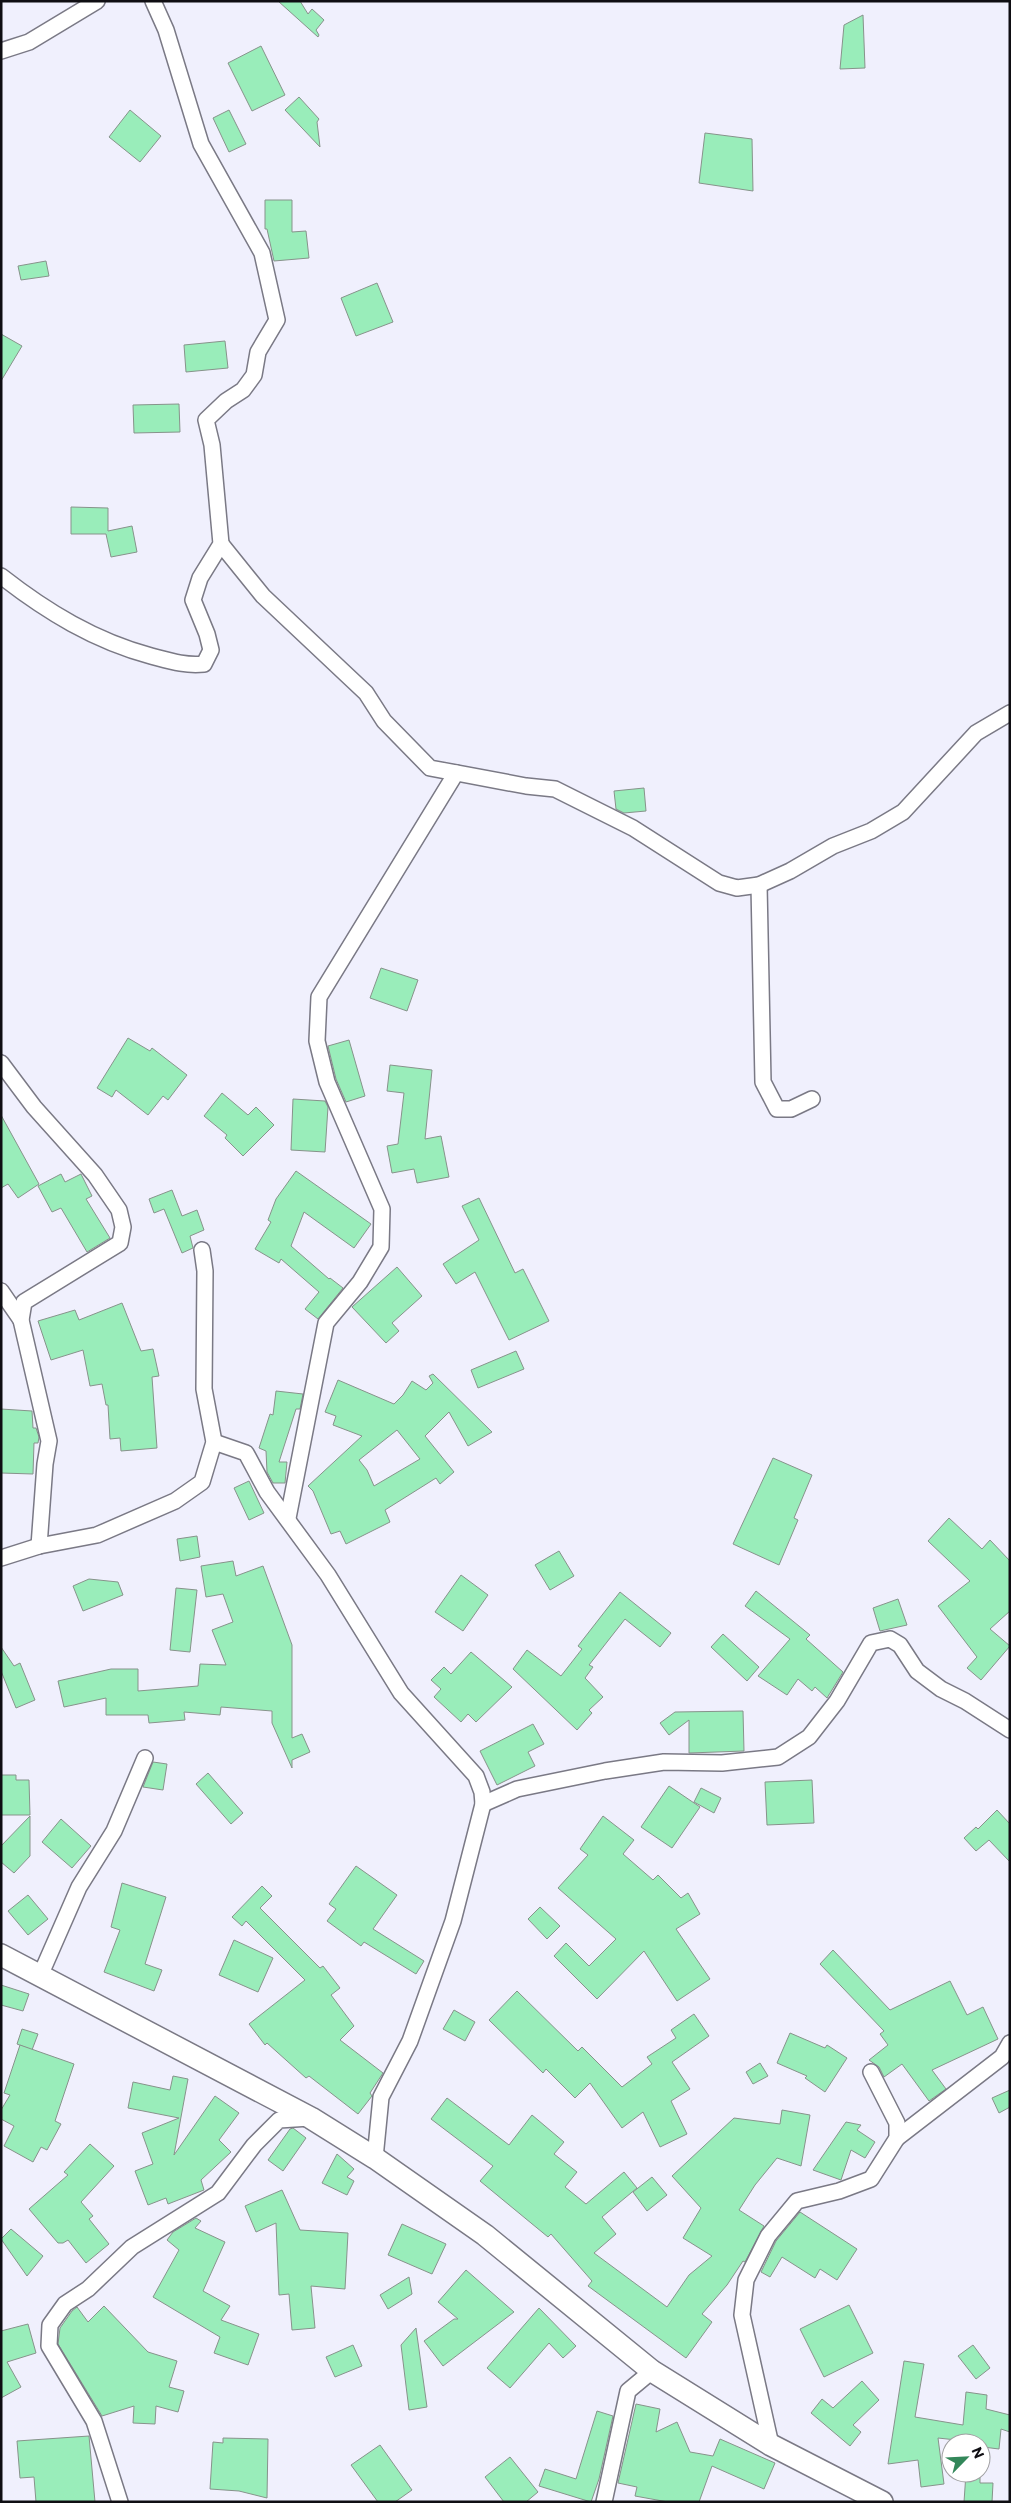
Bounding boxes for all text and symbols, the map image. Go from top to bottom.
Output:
north arrow [941,2433,991,2483]
text: N [968,2444,988,2461]

